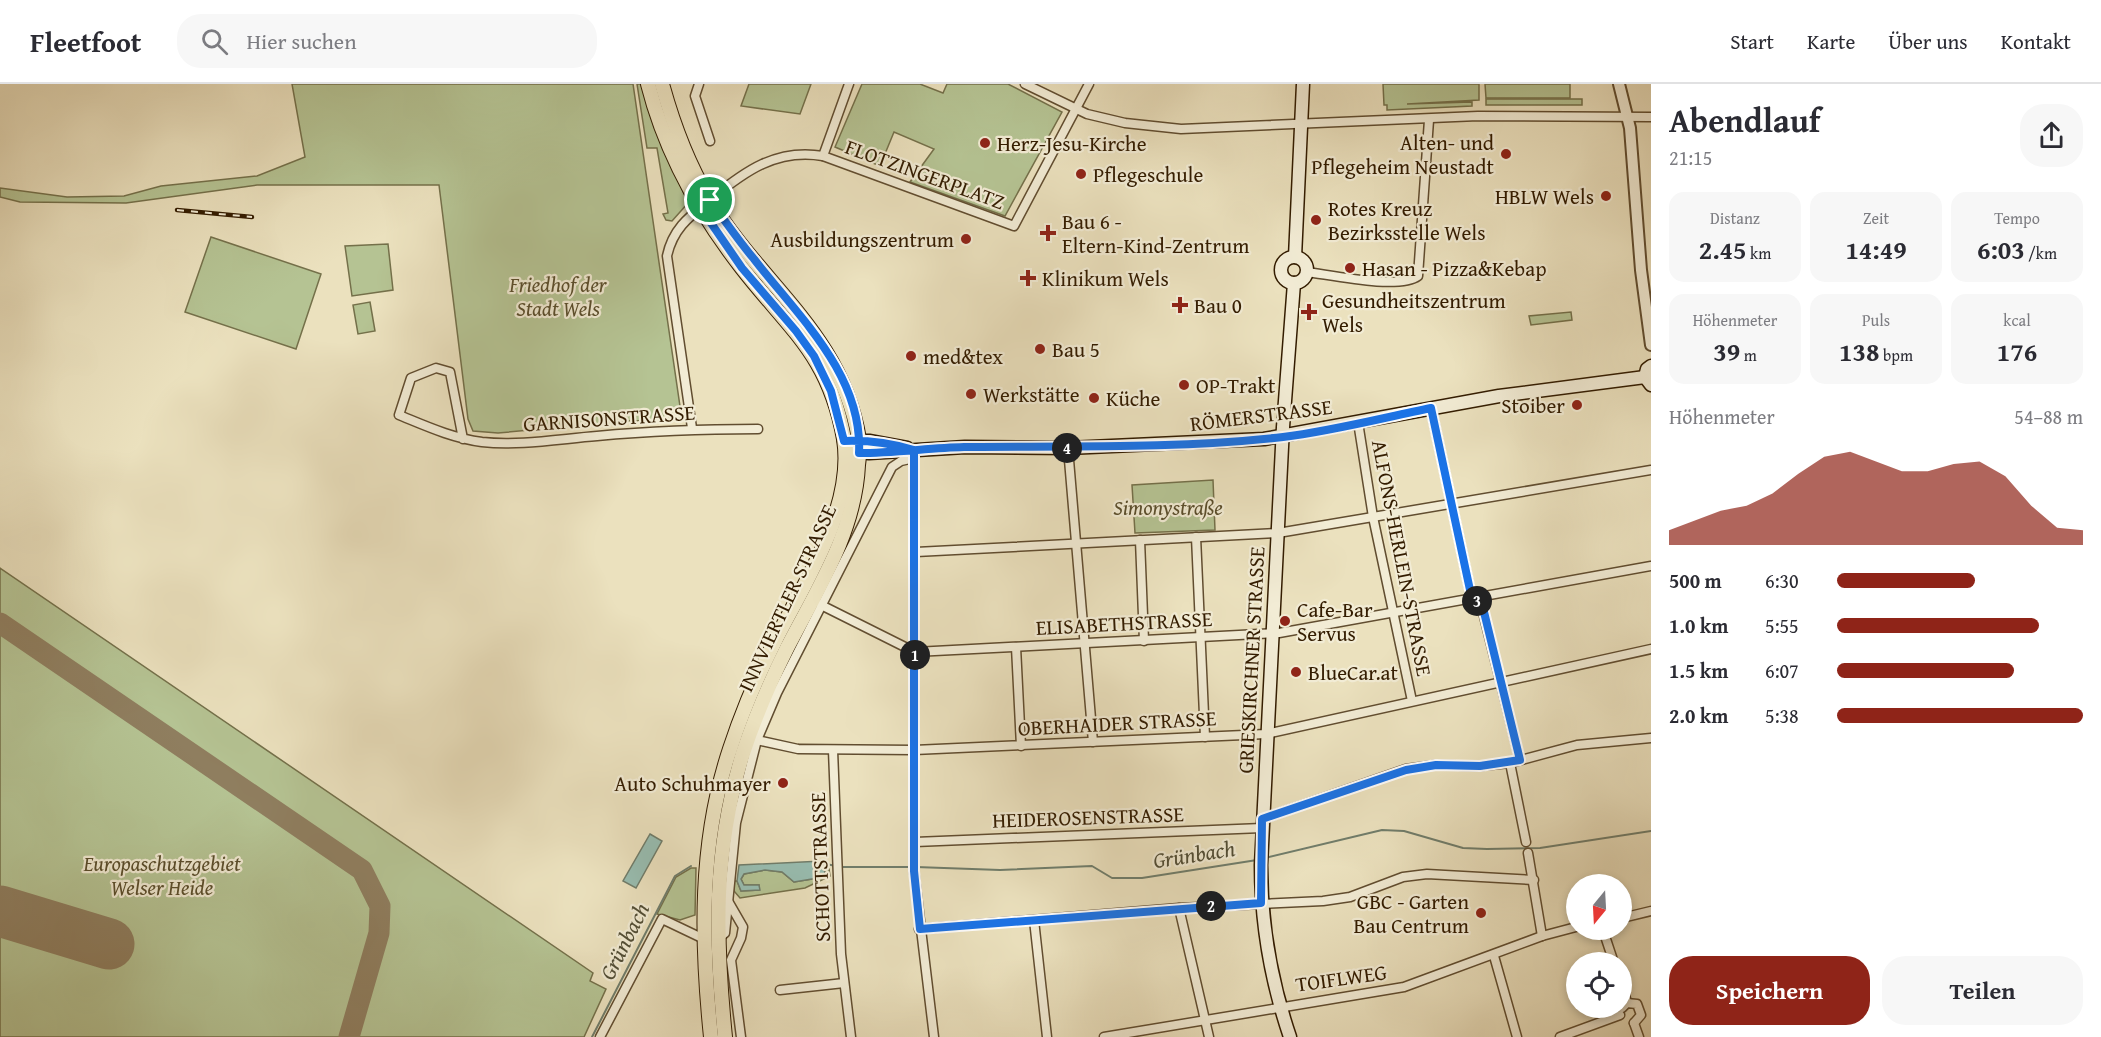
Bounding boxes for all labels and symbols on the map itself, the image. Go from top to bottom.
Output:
place label: Alten- und Pflegeheim Neustadt [1311,127,1495,182]
place label: Herz-Jesu-Kirche [997,128,1147,159]
street label: FLOTZINGERPLATZ [841,131,1009,217]
marker: Herz-Jesu-Kirche [978,136,992,150]
marker: Alten- und Pflegeheim Neustadt [1499,147,1513,161]
place label: Pflegeschule [1093,159,1203,190]
marker: Pflegeschule [1074,167,1088,181]
pin [684,174,735,225]
place label: HBLW Wels [1495,181,1594,212]
marker: HBLW Wels [1599,189,1613,203]
place label: Rotes Kreuz Bezirksstelle Wels [1328,193,1486,248]
place label: Bau 6 - Eltern-Kind-Zentrum [1062,206,1249,261]
marker: Rotes Kreuz Bezirksstelle Wels [1309,213,1323,227]
place label: Ausbildungszentrum [770,224,954,255]
marker: Bau 6 - Eltern-Kind-Zentrum [1039,224,1057,242]
marker: Ausbildungszentrum [959,232,973,246]
place label: Hasan - Pizza&Kebap [1362,253,1546,284]
marker: Hasan - Pizza&Kebap [1343,261,1357,275]
place label: Klinikum Wels [1042,263,1169,294]
park label: Friedhof der Stadt Wels [508,269,608,324]
marker: Klinikum Wels [1019,269,1037,287]
place label: Gesundheitszentrum Wels [1322,285,1506,340]
place label: Bau 0 [1194,290,1242,321]
marker: Bau 0 [1171,296,1189,314]
marker: Gesundheitszentrum Wels [1300,303,1318,321]
place label: Bau 5 [1052,334,1100,365]
place label: med&tex [923,341,1003,372]
marker: Bau 5 [1033,342,1047,356]
marker: med&tex [904,349,918,363]
place label: OP-Trakt [1196,370,1276,401]
marker: OP-Trakt [1177,378,1191,392]
place label: Werkstätte [983,379,1080,410]
place label: Küche [1106,383,1161,414]
marker: Werkstätte [964,387,978,401]
place label: Stoiber [1501,390,1565,421]
marker: Küche [1087,391,1101,405]
street label: RÖMERSTRASSE [1188,391,1334,439]
street label: GARNISONSTRASSE [522,397,696,439]
marker: Stoiber [1570,398,1584,412]
pin: 4 [1052,433,1082,463]
street label: ALFONS-HERLEIN-STRASSE [1364,437,1440,679]
park label: Simonystraße [1113,492,1223,523]
street label: INNVIERTLER STRASSE [730,499,844,697]
street label: GRIESKIRCHNER STRASSE [1230,545,1272,774]
pin: 3 [1462,586,1492,616]
place label: Cafe-Bar Servus [1297,594,1373,649]
street label: ELISABETHSTRASSE [1035,603,1213,643]
marker: Cafe-Bar Servus [1278,614,1292,628]
pin: 1 [900,640,930,670]
place label: BlueCar.at [1308,657,1398,688]
marker: BlueCar.at [1289,665,1303,679]
street label: OBERHAIDER STRASSE [1017,702,1217,744]
place label: Auto Schuhmayer [614,768,771,799]
marker: Auto Schuhmayer [776,776,790,790]
street label: SCHOTTSTRASSE [802,791,838,942]
street label: HEIDEROSENSTRASSE [992,798,1185,836]
water label: Grünbach [1151,832,1237,876]
park label: Europaschutzgebiet Welser Heide [82,848,241,903]
north arrow [1566,874,1632,940]
place label: GBC - Garten Bau Centrum [1354,886,1469,941]
pin: 2 [1196,891,1226,921]
water label: Grünbach [591,897,657,985]
marker: GBC - Garten Bau Centrum [1474,906,1488,920]
street label: TOIFLWEG [1293,956,1389,1000]

